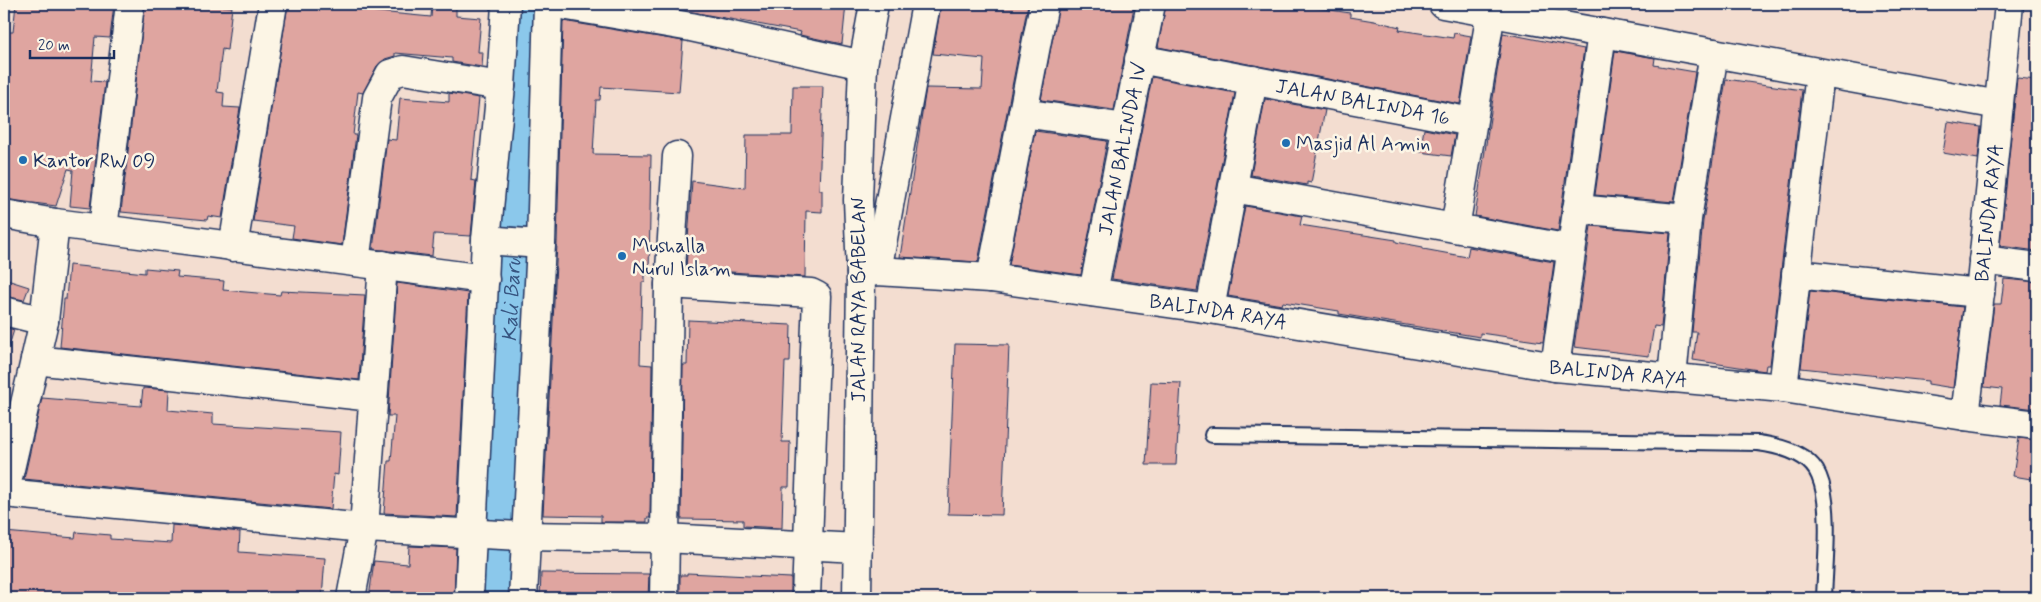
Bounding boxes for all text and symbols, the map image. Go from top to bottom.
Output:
scale bar [30,28,114,60]
text: 20 m [38,36,70,56]
street label: JALAN BALINDA IV [1093,60,1154,238]
street label: JALAN BALINDA 16 [1273,73,1452,133]
place label: Masjid Al Amin [1296,131,1430,158]
marker: Masjid Al Amin [1280,137,1292,149]
street label: BALINDA RAYA [1969,142,2010,283]
place label: Kantor RW 09 [33,148,155,175]
marker: Kantor RW 09 [17,154,29,166]
street label: JALAN RAYA BABELAN [846,197,873,403]
place label: Mushalla Nurul Islam [632,233,731,283]
marker: Mushalla Nurul Islam [616,250,628,262]
water label: Kali Baru [496,256,528,343]
street label: BALINDA RAYA [1148,289,1289,337]
street label: BALINDA RAYA [1548,355,1689,394]

